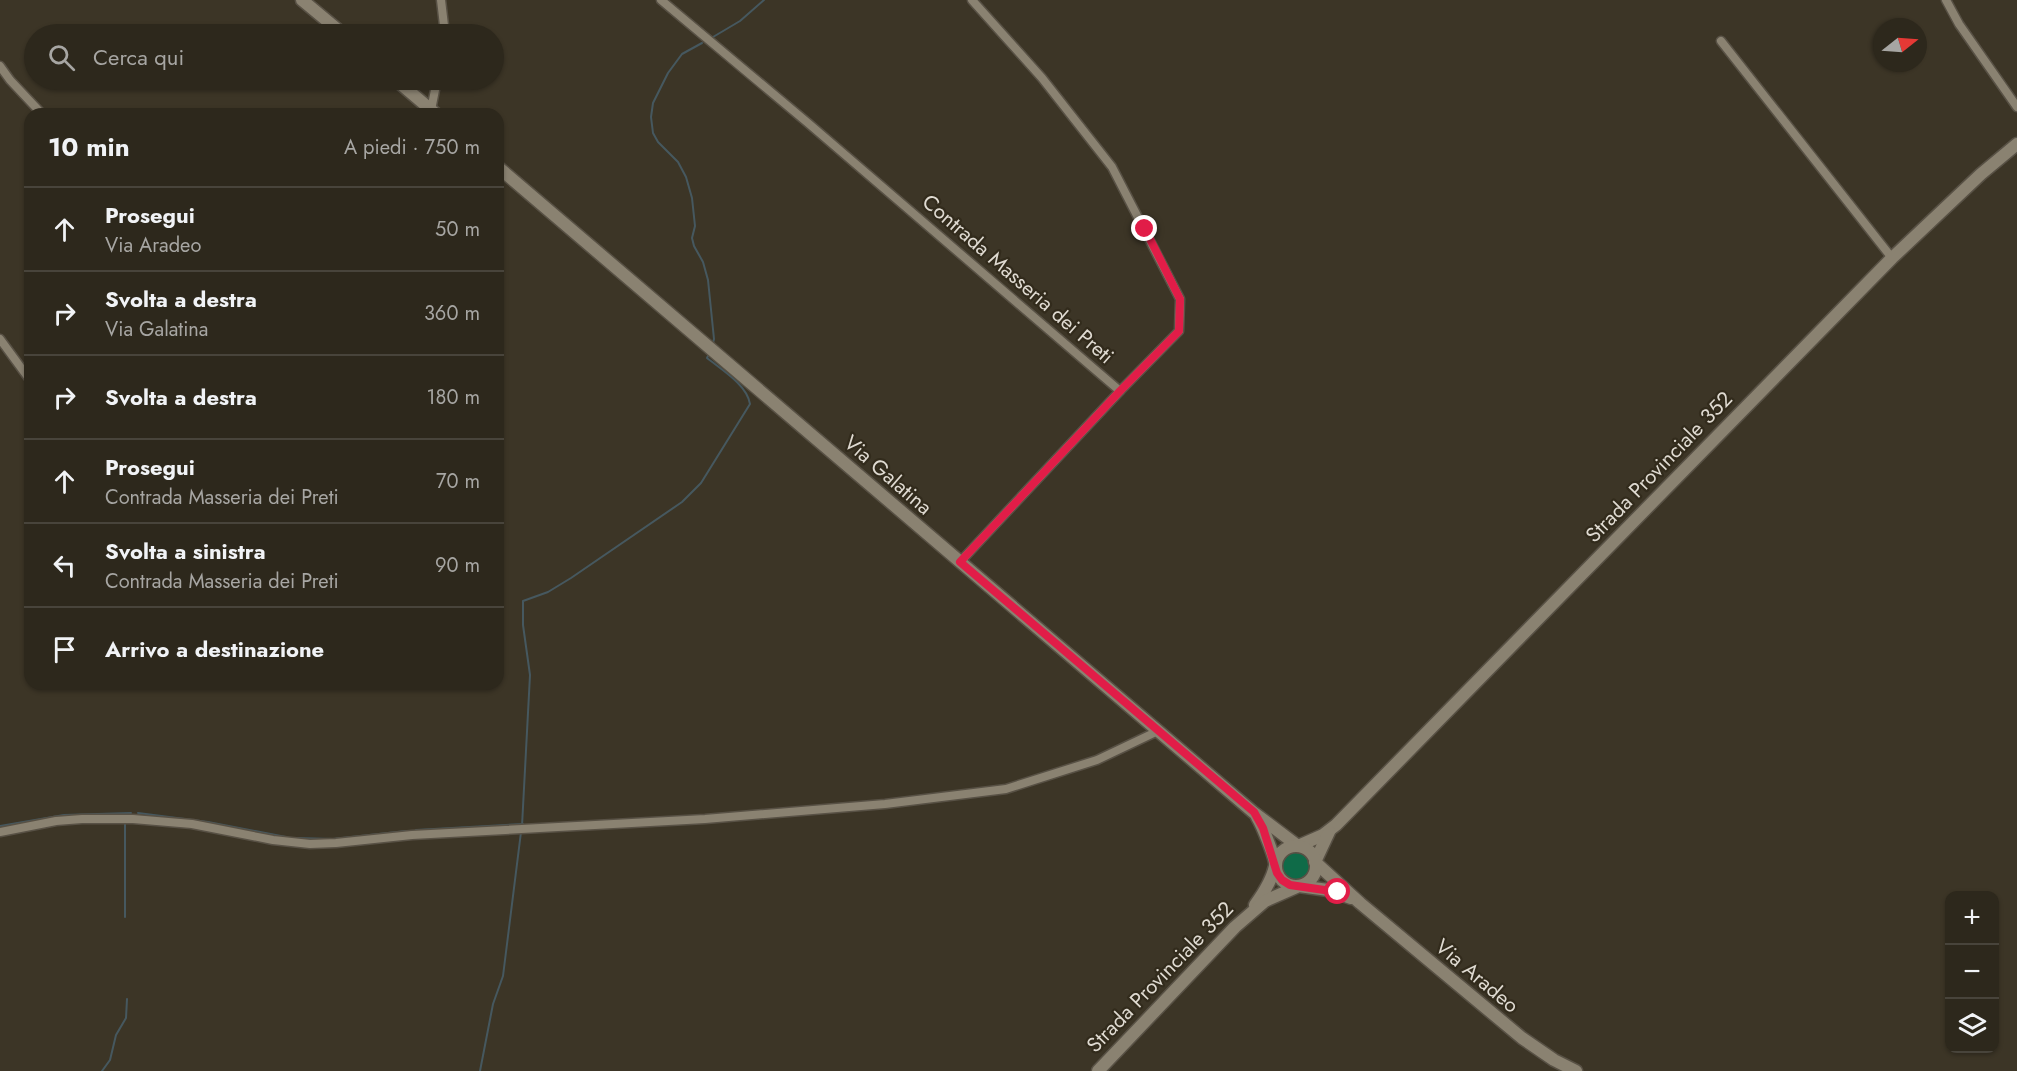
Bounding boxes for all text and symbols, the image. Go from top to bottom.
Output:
north arrow [1873,18,1927,72]
search box [24,24,504,90]
icon: search [45,41,78,74]
text: Cerca qui [93,41,184,73]
text: 10 min [48,128,130,166]
text: A piedi · 750 m [344,133,480,162]
street label: Contrada Masseria dei Preti [916,187,1120,371]
text: Prosegui [105,199,195,231]
icon: ahead [48,213,81,246]
text: 50 m [435,215,480,244]
route end [1131,215,1157,241]
text: Via Aradeo [105,231,201,260]
text: Svolta a destra [105,283,257,315]
icon: right [48,297,81,330]
text: 360 m [424,299,480,328]
text: Via Galatina [105,315,208,344]
icon: right [48,381,81,414]
text: Svolta a destra [105,381,257,413]
text: 180 m [426,383,480,412]
street label: Strada Provinciale 352 [1579,385,1739,549]
street label: Via Galatina [837,428,939,522]
text: Prosegui [105,451,195,483]
icon: ahead [48,465,81,498]
text: 70 m [436,467,480,496]
text: Contrada Masseria dei Preti [105,483,339,512]
text: Svolta a sinistra [105,535,266,567]
icon: left [48,549,81,582]
text: 90 m [435,551,480,580]
text: Contrada Masseria dei Preti [105,567,339,596]
icon: arrive [48,633,81,666]
text: Arrivo a destinazione [105,633,324,665]
route start [1324,878,1350,904]
map controls [1945,891,1999,1053]
button: + [1945,891,1999,945]
street label: Strada Provinciale 352 [1080,895,1240,1059]
street label: Via Aradeo [1429,932,1525,1020]
button: − [1945,945,1999,999]
button: layers [1945,999,1999,1053]

